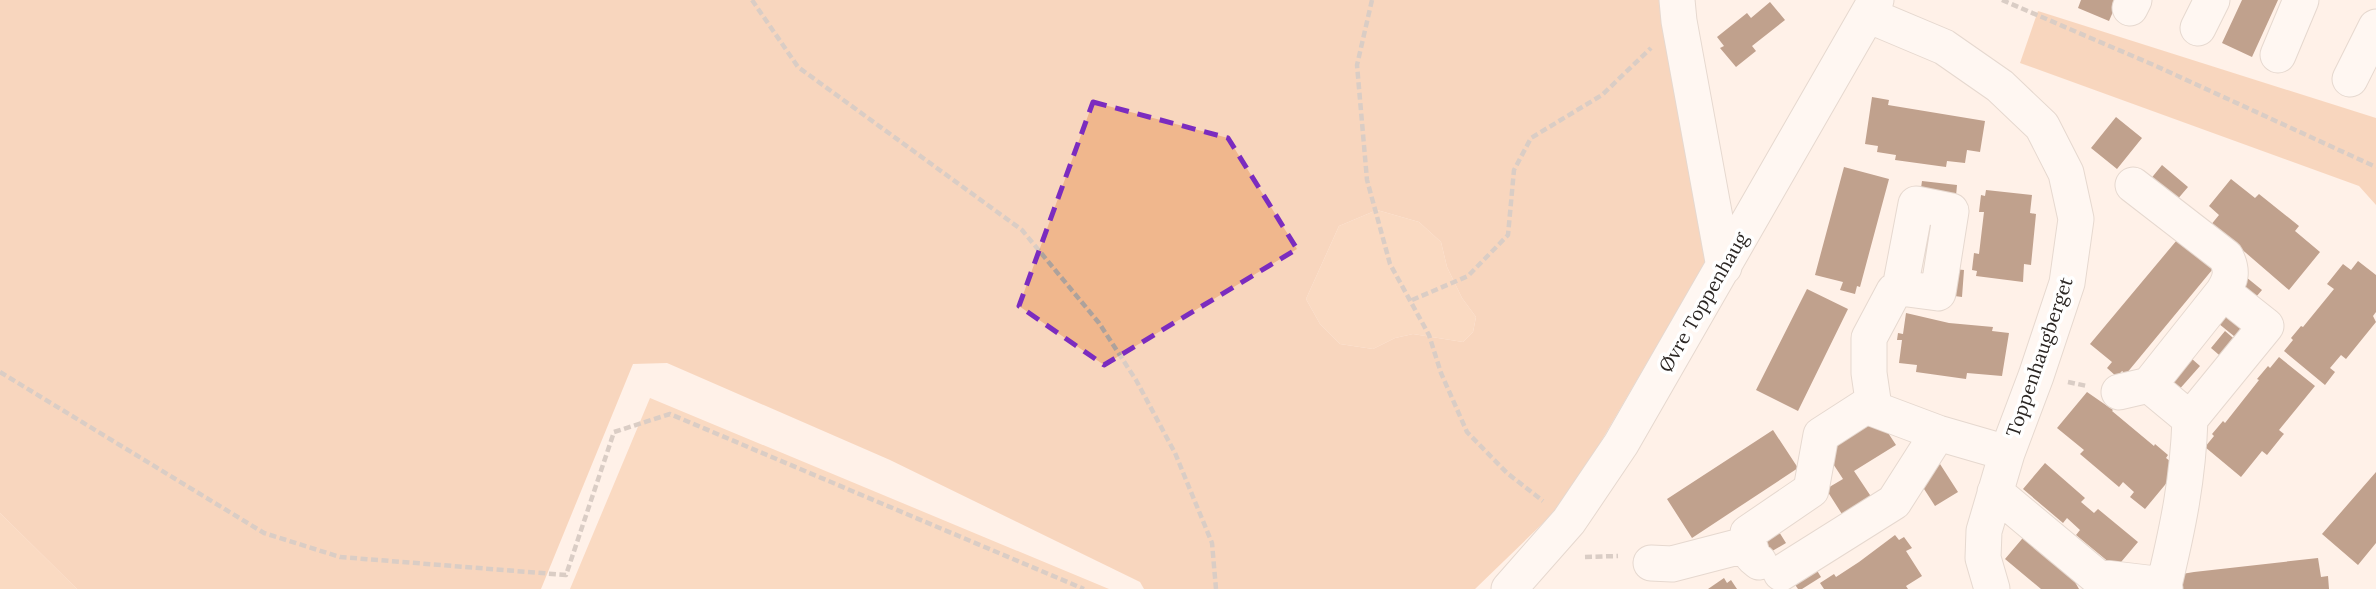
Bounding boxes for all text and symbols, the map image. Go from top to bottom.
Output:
street label: Øvre Toppenhaug [1653,227,1753,376]
street label: Toppenhaugberget [2000,273,2078,440]

